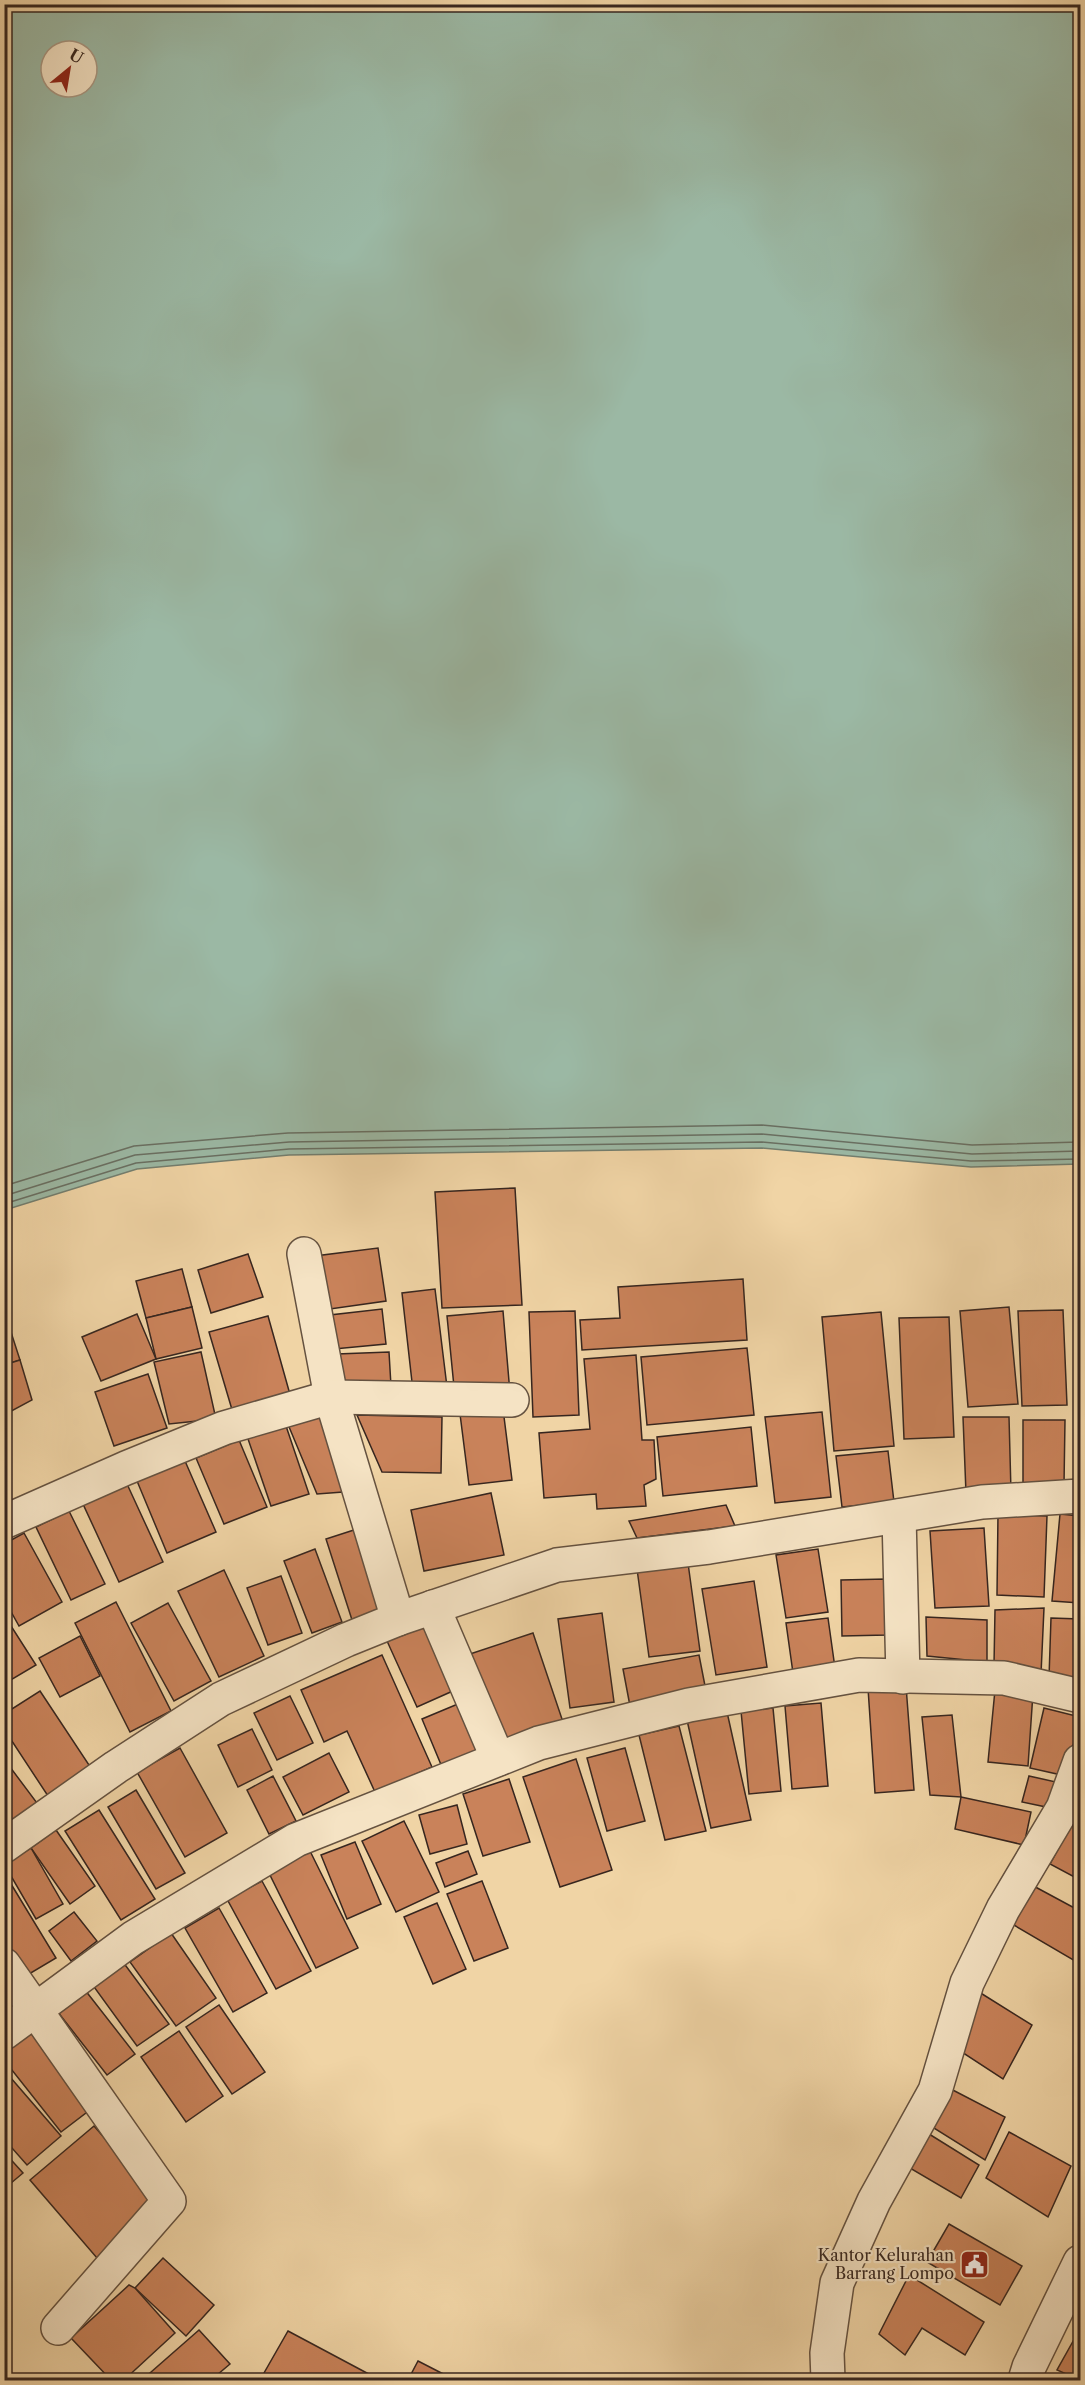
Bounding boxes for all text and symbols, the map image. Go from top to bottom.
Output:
north arrow [39,39,99,99]
text: U [66,44,87,68]
place label: Kantor Kelurahan Barrang Lompo [818,2245,954,2283]
public building icon: Kantor Kelurahan Barrang Lompo [959,2248,991,2280]

